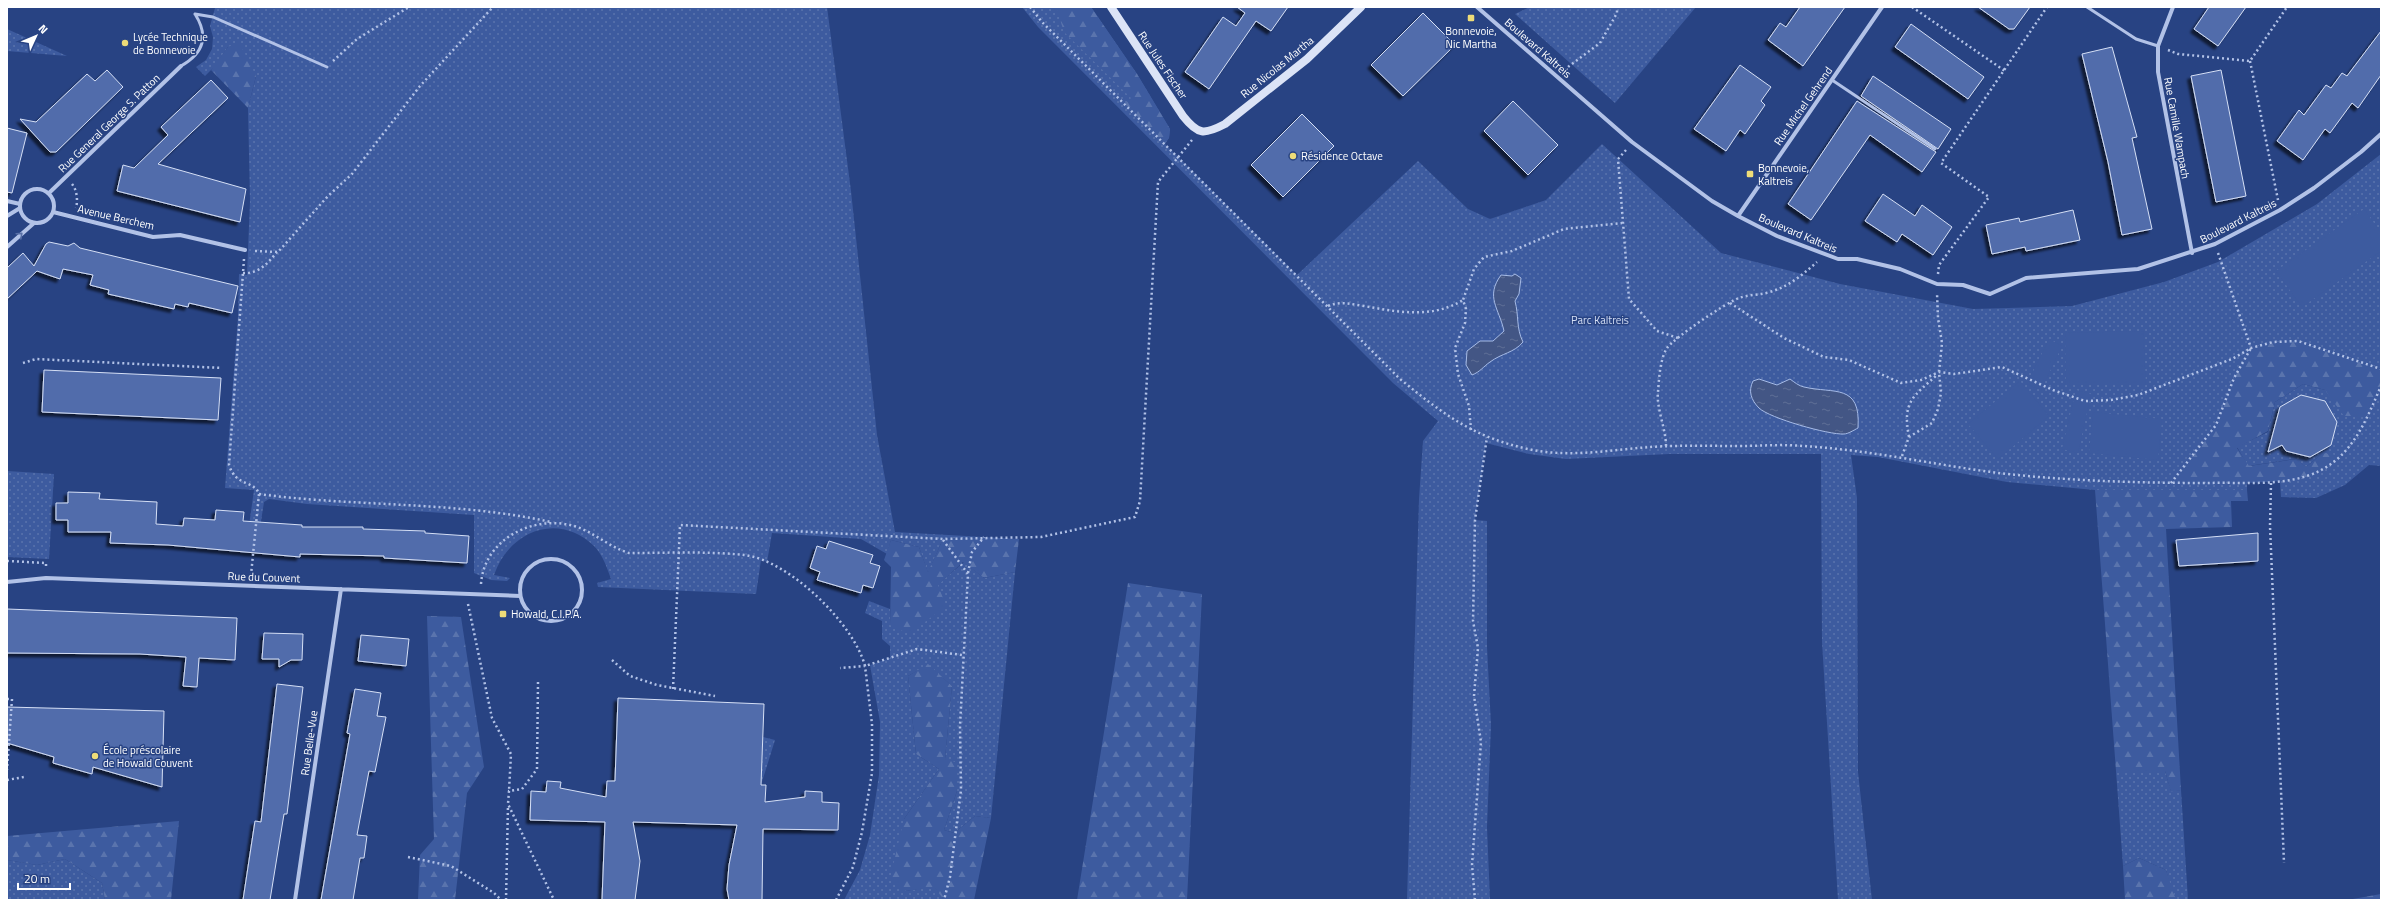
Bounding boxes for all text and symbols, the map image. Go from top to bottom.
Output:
marker: Bonnevoie, Nic Martha [1466,13,1476,23]
street label: Boulevard Kaltreis [1501,14,1575,82]
north arrow [16,16,56,56]
text: N [35,21,52,37]
place label: Bonnevoie, Nic Martha [1445,23,1497,52]
street label: Rue Jules Fischer [1134,28,1192,102]
place label: Lycée Technique de Bonnevoie [133,29,208,58]
street label: Rue Nicolas Martha [1237,32,1318,102]
marker: Lycée Technique de Bonnevoie [120,38,130,48]
street label: Rue Michel Gehrend [1770,63,1836,149]
street label: Rue General George S. Patton [54,70,164,176]
street label: Rue Camille Wampach [2160,76,2194,180]
place label: Résidence Octave [1301,148,1383,164]
marker: Résidence Octave [1288,151,1298,161]
place label: Bonnevoie, Kaltreis [1758,160,1809,189]
marker: Bonnevoie, Kaltreis [1745,169,1755,179]
street label: Boulevard Kaltreis [2197,195,2279,247]
street label: Avenue Berchem [76,200,156,234]
street label: Boulevard Kaltreis [1756,209,1840,257]
one-way arrow [16,233,23,240]
park label: Parc Kaltreis [1571,312,1629,328]
street label: Rue du Couvent [227,568,301,586]
place label: Howald, C.I.P.A. [511,606,582,622]
marker: Howald, C.I.P.A. [498,609,508,619]
street label: Rue Belle-Vue [297,709,322,777]
place label: École préscolaire de Howald Couvent [103,742,193,771]
marker: École préscolaire de Howald Couvent [90,751,100,761]
scale bar [18,865,70,891]
text: 20 m [24,869,50,888]

